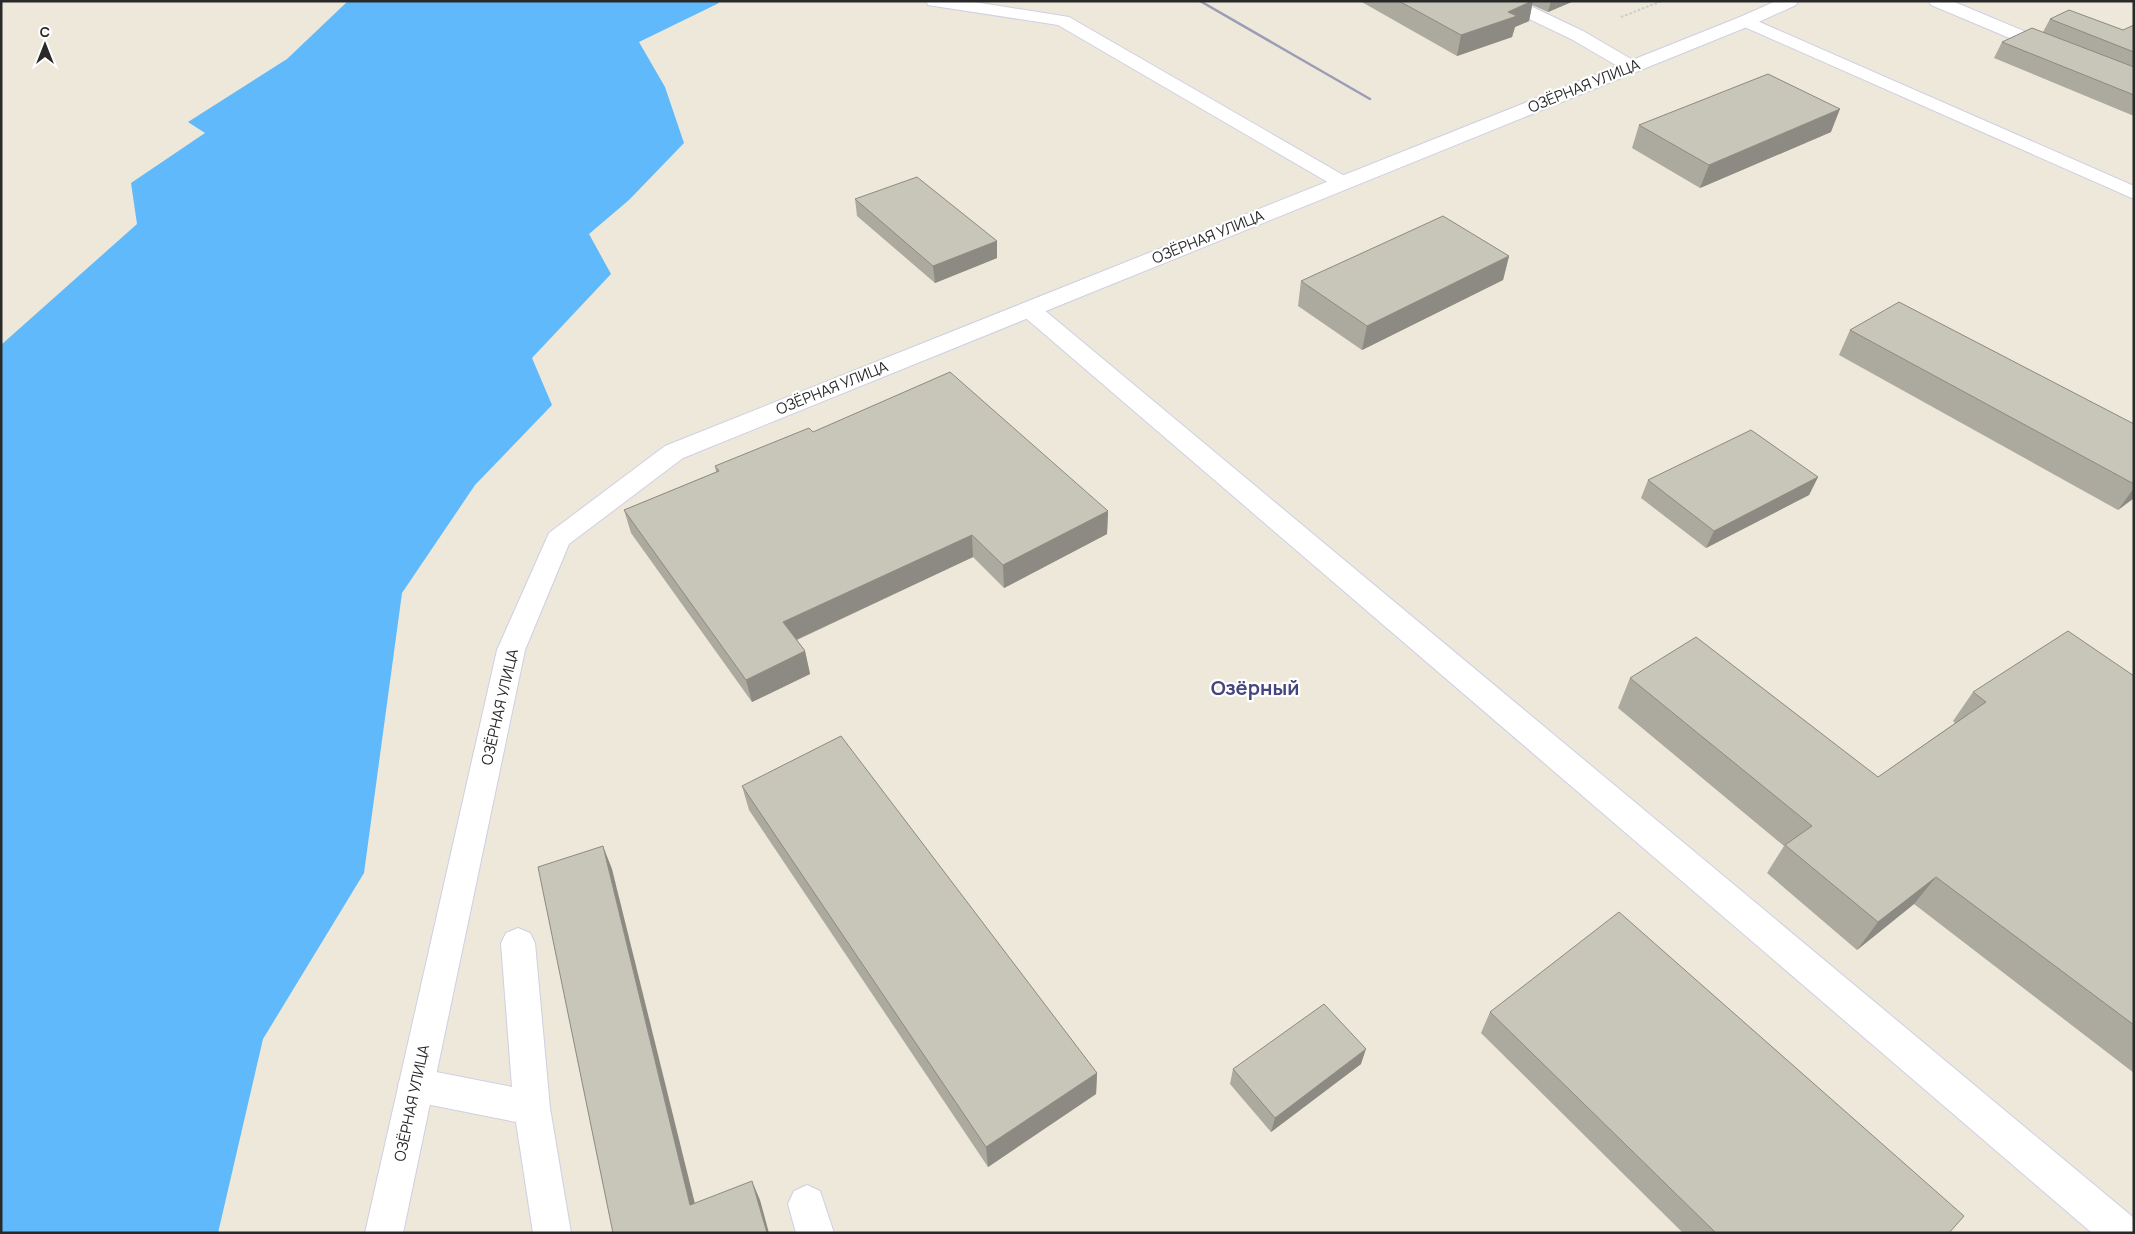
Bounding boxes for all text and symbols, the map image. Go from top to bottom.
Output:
north arrow [20,20,70,70]
text: С [40,22,50,41]
street label: ОЗЁРНАЯ УЛИЦА [1525,53,1643,118]
street label: ОЗЁРНАЯ УЛИЦА [1149,204,1267,269]
street label: ОЗЁРНАЯ УЛИЦА [773,355,891,420]
street label: ОЗЁРНАЯ УЛИЦА [476,646,523,767]
district label: Озёрный [1211,674,1299,701]
street label: ОЗЁРНАЯ УЛИЦА [389,1042,434,1163]

